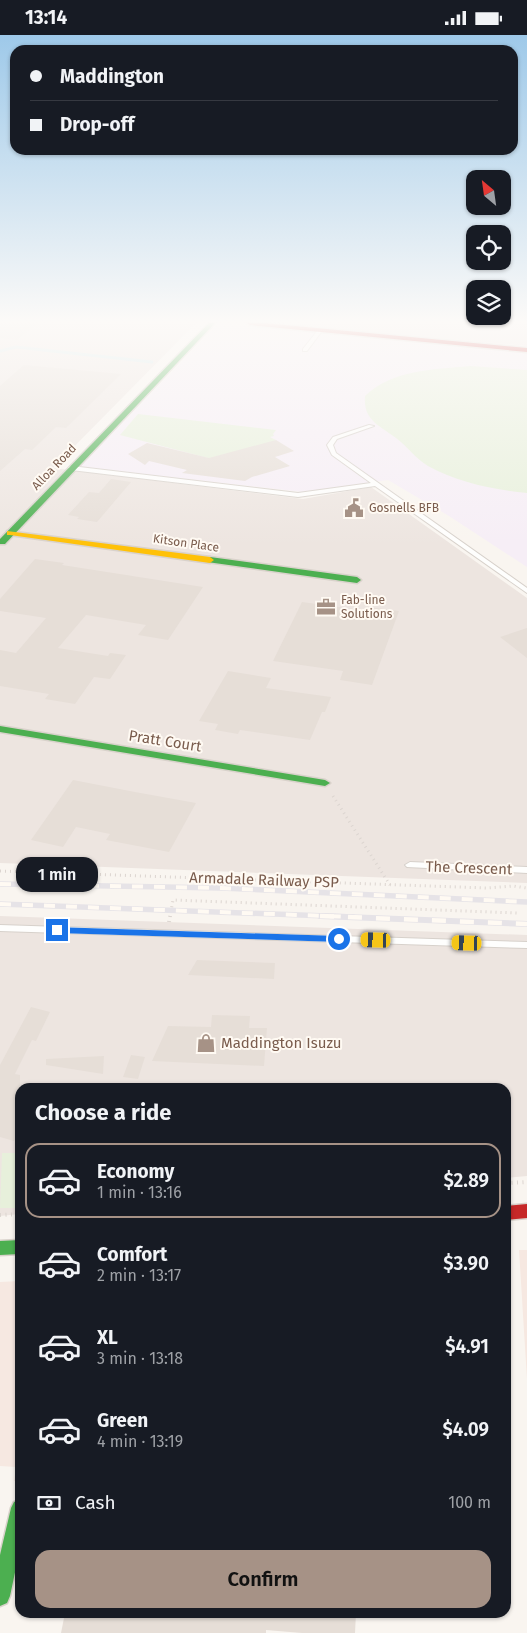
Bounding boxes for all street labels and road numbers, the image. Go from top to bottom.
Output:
street label: Alloa Road [29,441,79,493]
street label: Kitson Place [152,531,220,555]
street label: Pratt Court [127,726,203,756]
street label: The Crescent [425,857,513,879]
street label: Armadale Railway PSP [189,868,339,892]

